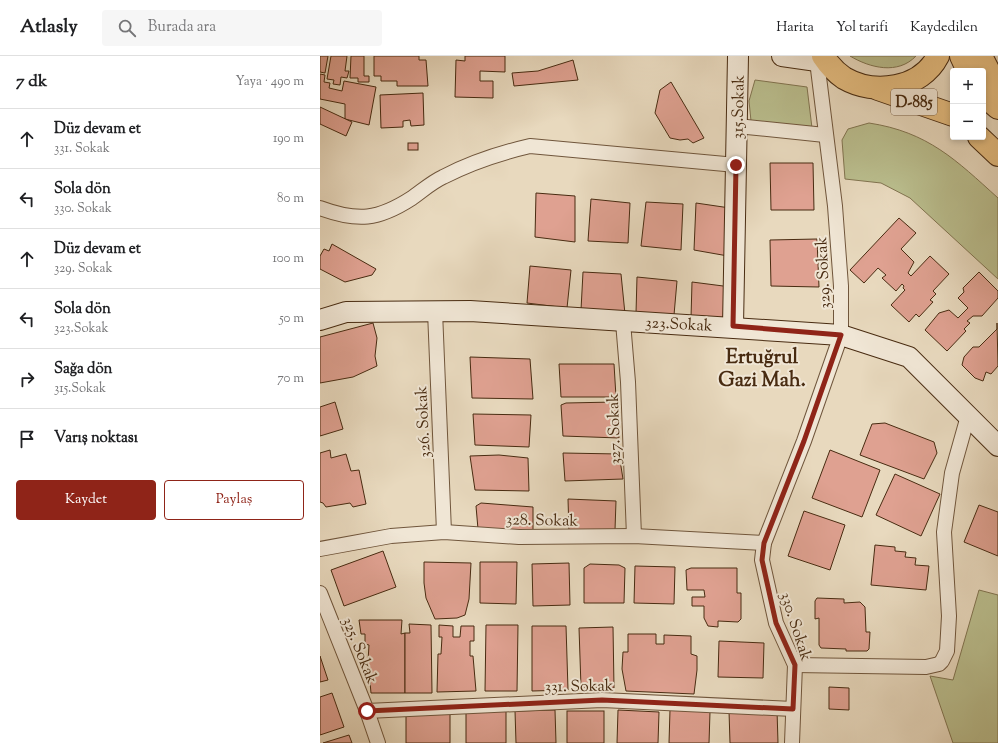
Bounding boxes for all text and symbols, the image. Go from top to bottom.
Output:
search box [102,10,382,46]
text: Atlasly [20,14,78,41]
icon: search [116,17,138,39]
text: Burada ara [148,17,216,38]
text: Harita [776,18,814,38]
text: Yol tarifi [836,18,888,38]
text: Kaydedilen [910,18,978,38]
map controls [950,68,986,140]
button: + [950,68,986,104]
text: 7 dk [16,70,47,94]
text: Yaya · 490 m [235,73,304,91]
street label: 315.Sokak [727,74,752,139]
road number: D-885 [891,89,937,115]
button: − [950,104,986,140]
text: Düz devam et [54,119,141,140]
icon: ahead [16,128,38,150]
text: 190 m [273,130,304,148]
text: 331. Sokak [54,140,110,158]
route end [727,156,745,174]
text: Sola dön [54,179,111,200]
icon: left [16,188,38,210]
text: 80 m [277,190,304,208]
text: 330. Sokak [54,200,112,218]
street label: 329. Sokak [811,236,838,310]
text: Düz devam et [54,239,141,260]
icon: ahead [16,248,38,270]
text: 100 m [272,250,304,268]
text: 329. Sokak [54,260,113,278]
text: Sola dön [54,299,111,320]
icon: left [16,308,38,330]
text: 50 m [279,310,304,328]
street label: 323.Sokak [645,312,713,339]
text: 323.Sokak [54,320,109,338]
district label: Ertuğrul Gazi Mah. [718,344,806,396]
text: Sağa dön [54,359,112,380]
icon: right [16,368,38,390]
text: 70 m [277,370,304,388]
text: 315.Sokak [54,380,106,398]
street label: 326. Sokak [411,385,438,458]
street label: 327. Sokak [603,392,628,465]
icon: arrive [16,428,38,450]
text: Varış noktası [54,428,138,449]
button: Kaydet [16,480,156,520]
button: Paylaş [164,480,304,520]
street label: 328. Sokak [506,509,579,534]
street label: 330. Sokak [773,589,817,664]
street label: 325. Sokak [335,614,383,688]
street label: 331. Sokak [544,675,614,700]
route start [358,702,376,720]

